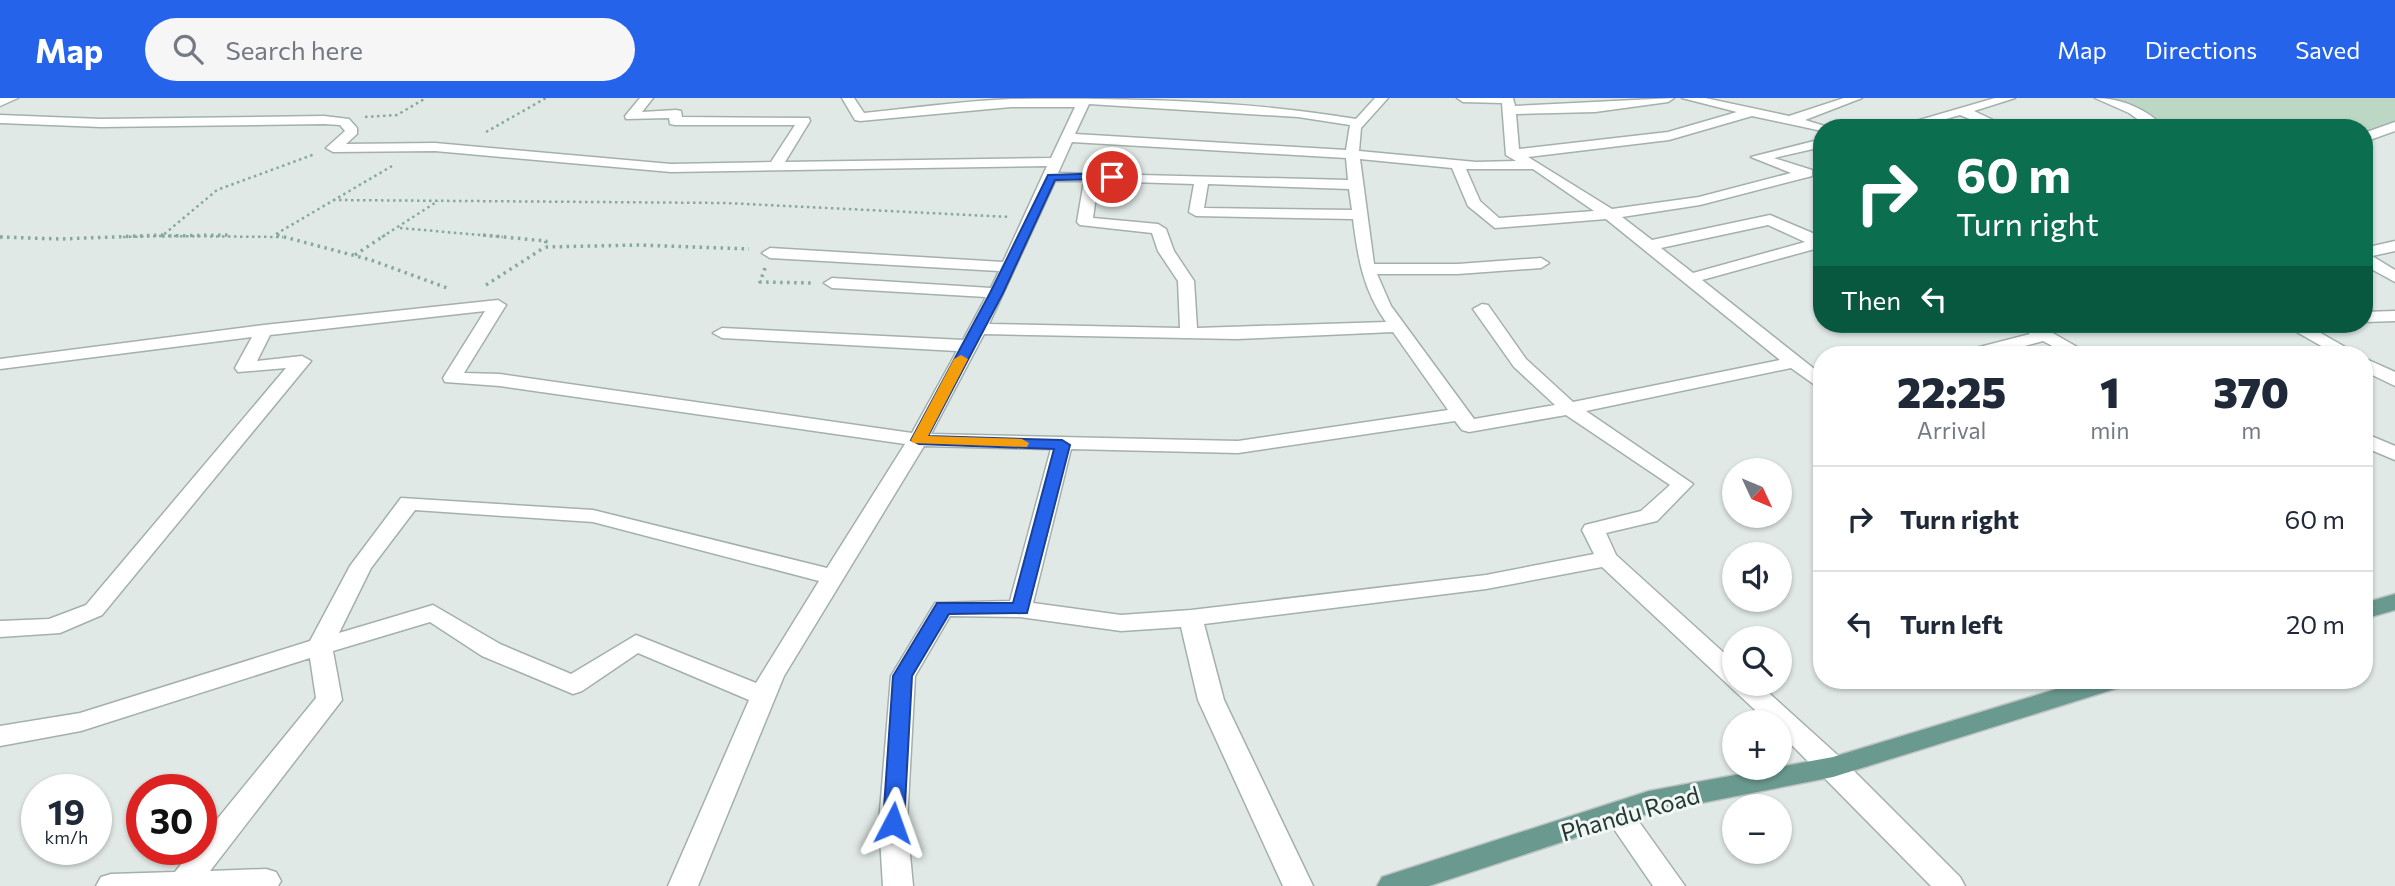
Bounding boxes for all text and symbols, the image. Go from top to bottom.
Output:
search box [145,18,635,81]
text: Map [35,29,103,70]
icon: search [169,30,207,68]
text: Search here [225,34,363,65]
text: Map [2057,35,2107,64]
text: Directions [2145,35,2257,64]
text: Saved [2295,35,2360,64]
text: 60 m [1956,143,2071,203]
pin [1082,147,1142,207]
icon: right [1841,147,1932,238]
icon: arrive [1093,158,1131,196]
text: Turn right [1956,203,2099,243]
icon: left [1915,280,1953,318]
text: Then [1841,284,1901,315]
text: 22:25 [1897,365,2006,417]
text: 1 [2100,365,2120,417]
text: 370 [2213,365,2289,417]
text: Arrival [1917,416,1986,444]
text: min [2090,416,2129,444]
text: m [2241,416,2261,444]
north arrow [1722,458,1792,528]
map controls [1722,458,1792,864]
icon: right [1841,500,1879,538]
text: Turn right [1900,503,2019,534]
text: 60 m [2285,503,2345,534]
button: sound [1722,542,1792,612]
icon: left [1841,605,1879,643]
text: Turn left [1900,608,2003,639]
text: 20 m [2286,608,2345,639]
button: search [1722,626,1792,696]
button: + [1722,710,1792,780]
speed limit sign: 30 [126,774,217,865]
street label: Phandu Road [1557,779,1703,847]
position arrow [856,786,930,860]
text: 19 [48,789,85,832]
button: − [1722,794,1792,864]
text: km/h [45,826,88,848]

